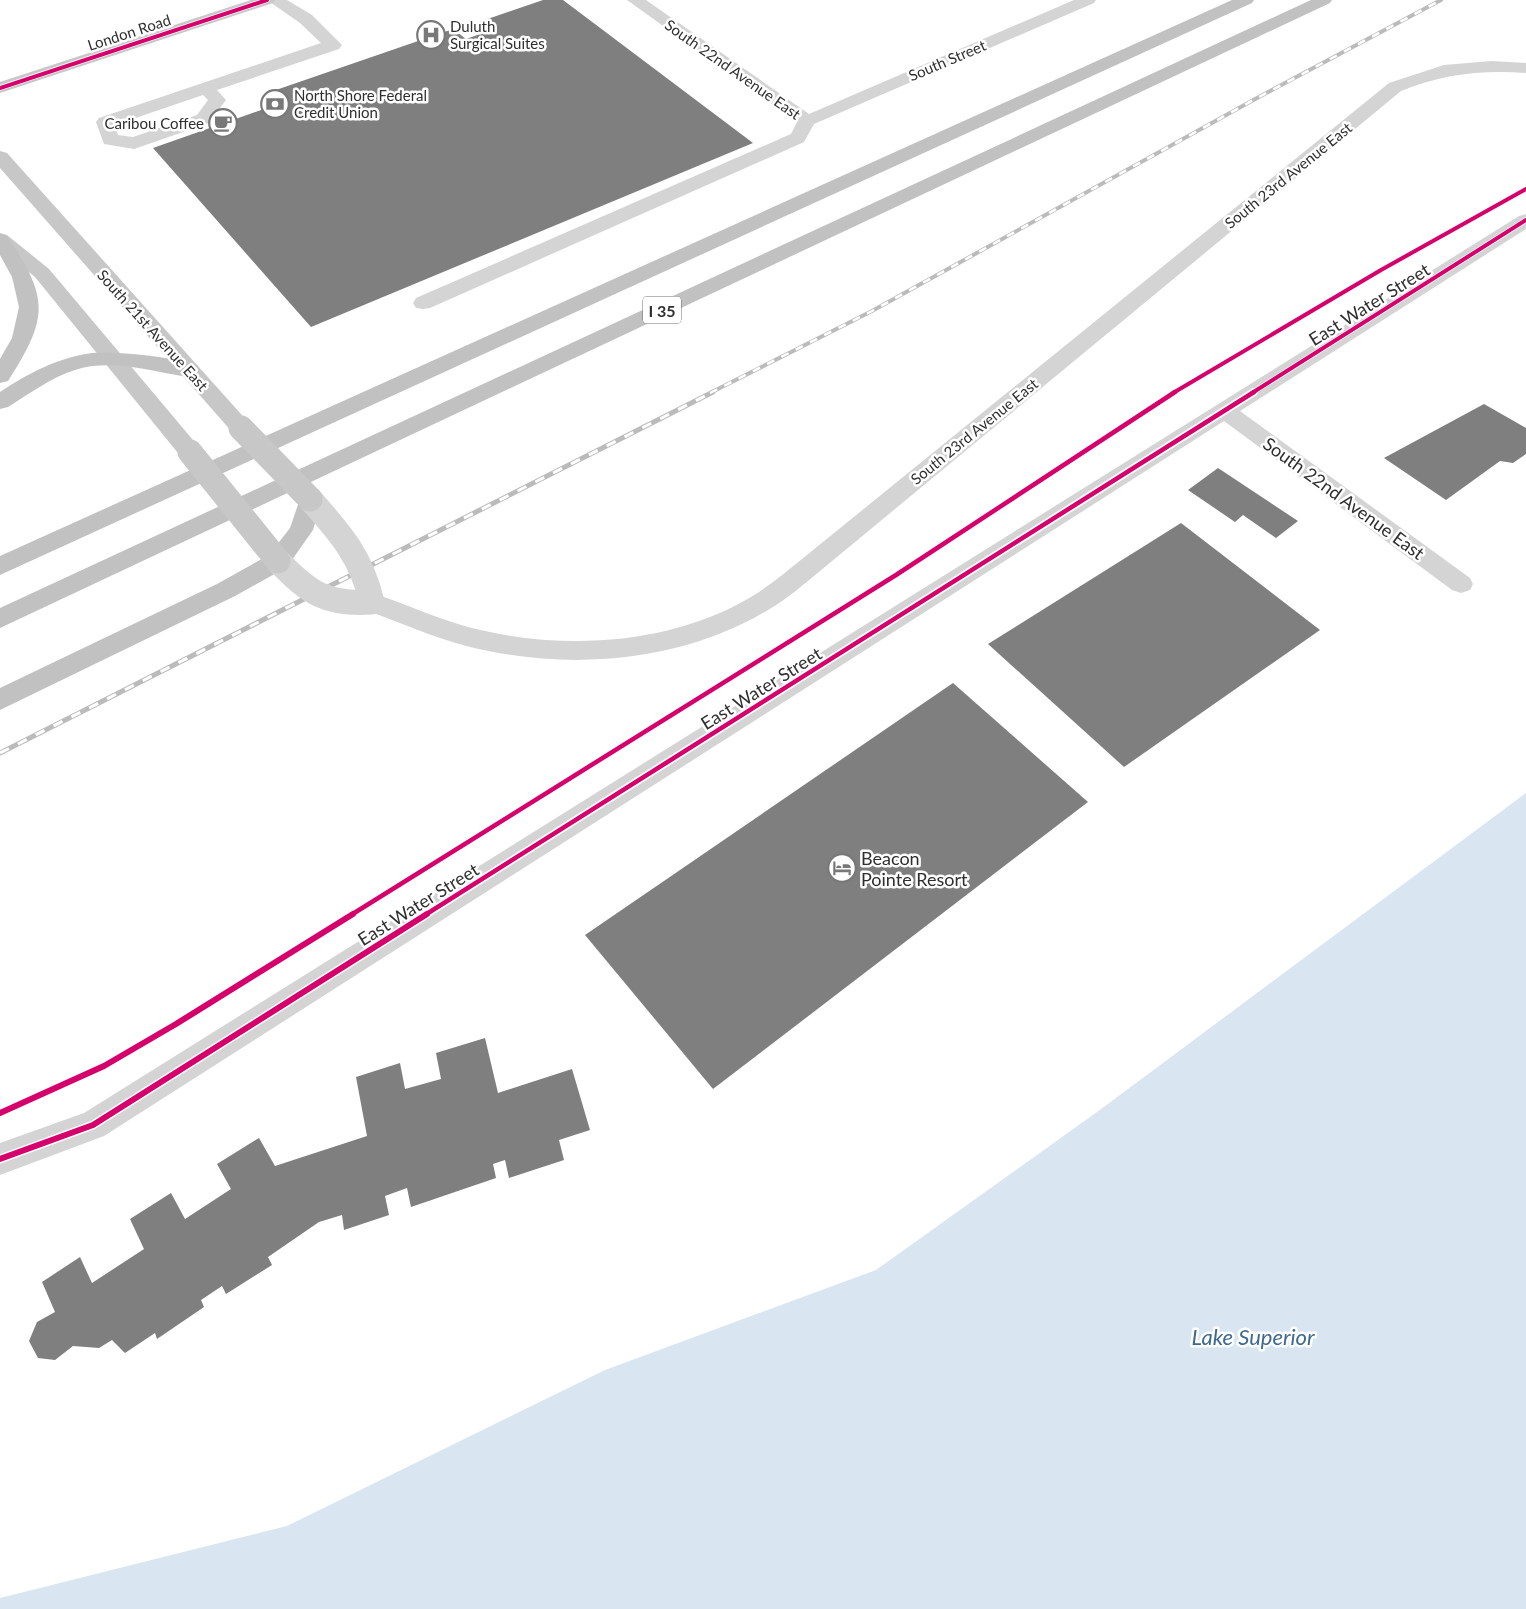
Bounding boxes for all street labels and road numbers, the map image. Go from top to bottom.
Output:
street label: London Road [85,10,173,54]
street label: South 22nd Avenue East [662,15,805,123]
street label: South Street [906,35,989,84]
street label: South 23rd Avenue East [1221,118,1356,232]
street label: East Water Street [1304,258,1434,350]
street label: South 21st Avenue East [94,266,212,395]
road number: I 35 [643,296,681,324]
street label: South 23rd Avenue East [907,374,1042,488]
street label: South 22nd Avenue East [1259,432,1429,564]
street label: East Water Street [696,642,826,734]
street label: East Water Street [353,858,483,950]

